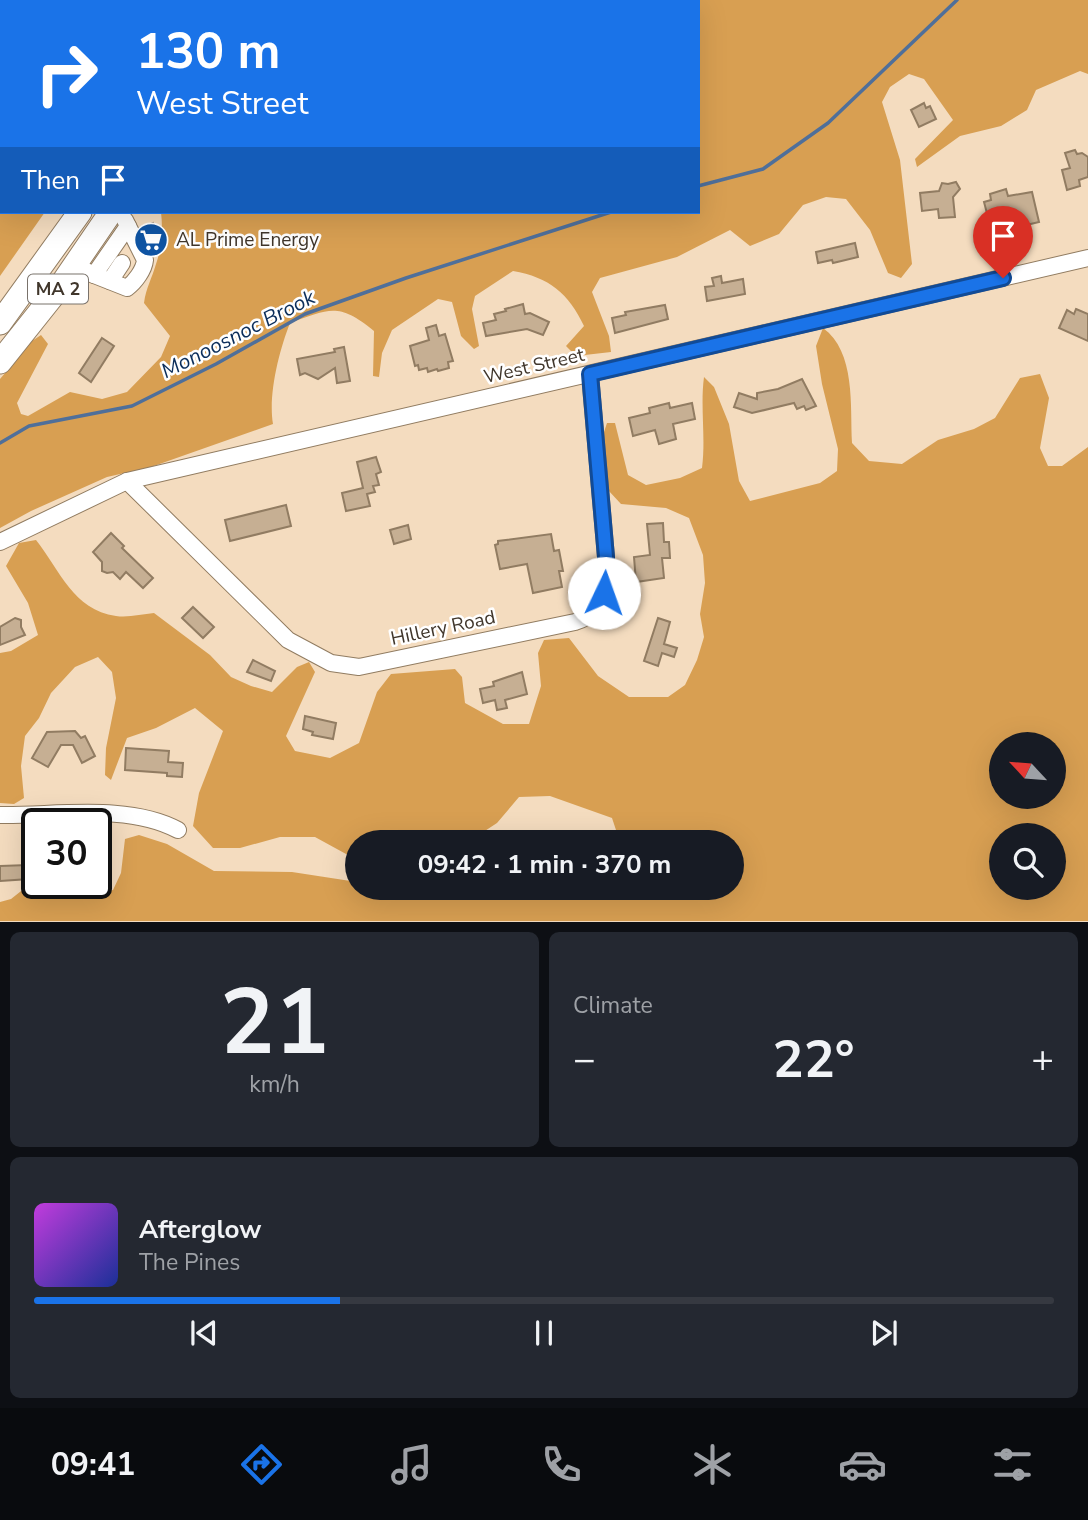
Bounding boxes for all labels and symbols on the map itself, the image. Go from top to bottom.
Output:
pin [973,206,1033,278]
supermarket icon: AL Prime Energy [132,221,170,259]
place label: AL Prime Energy [176,227,319,253]
road number: MA 2 [28,274,88,304]
water label: Monoosnoc Brook [156,283,320,385]
street label: West Street [481,342,587,390]
position arrow [567,556,641,630]
street label: Hillery Road [388,604,498,652]
north arrow [989,732,1066,808]
speed limit sign: 30 [21,808,112,899]

